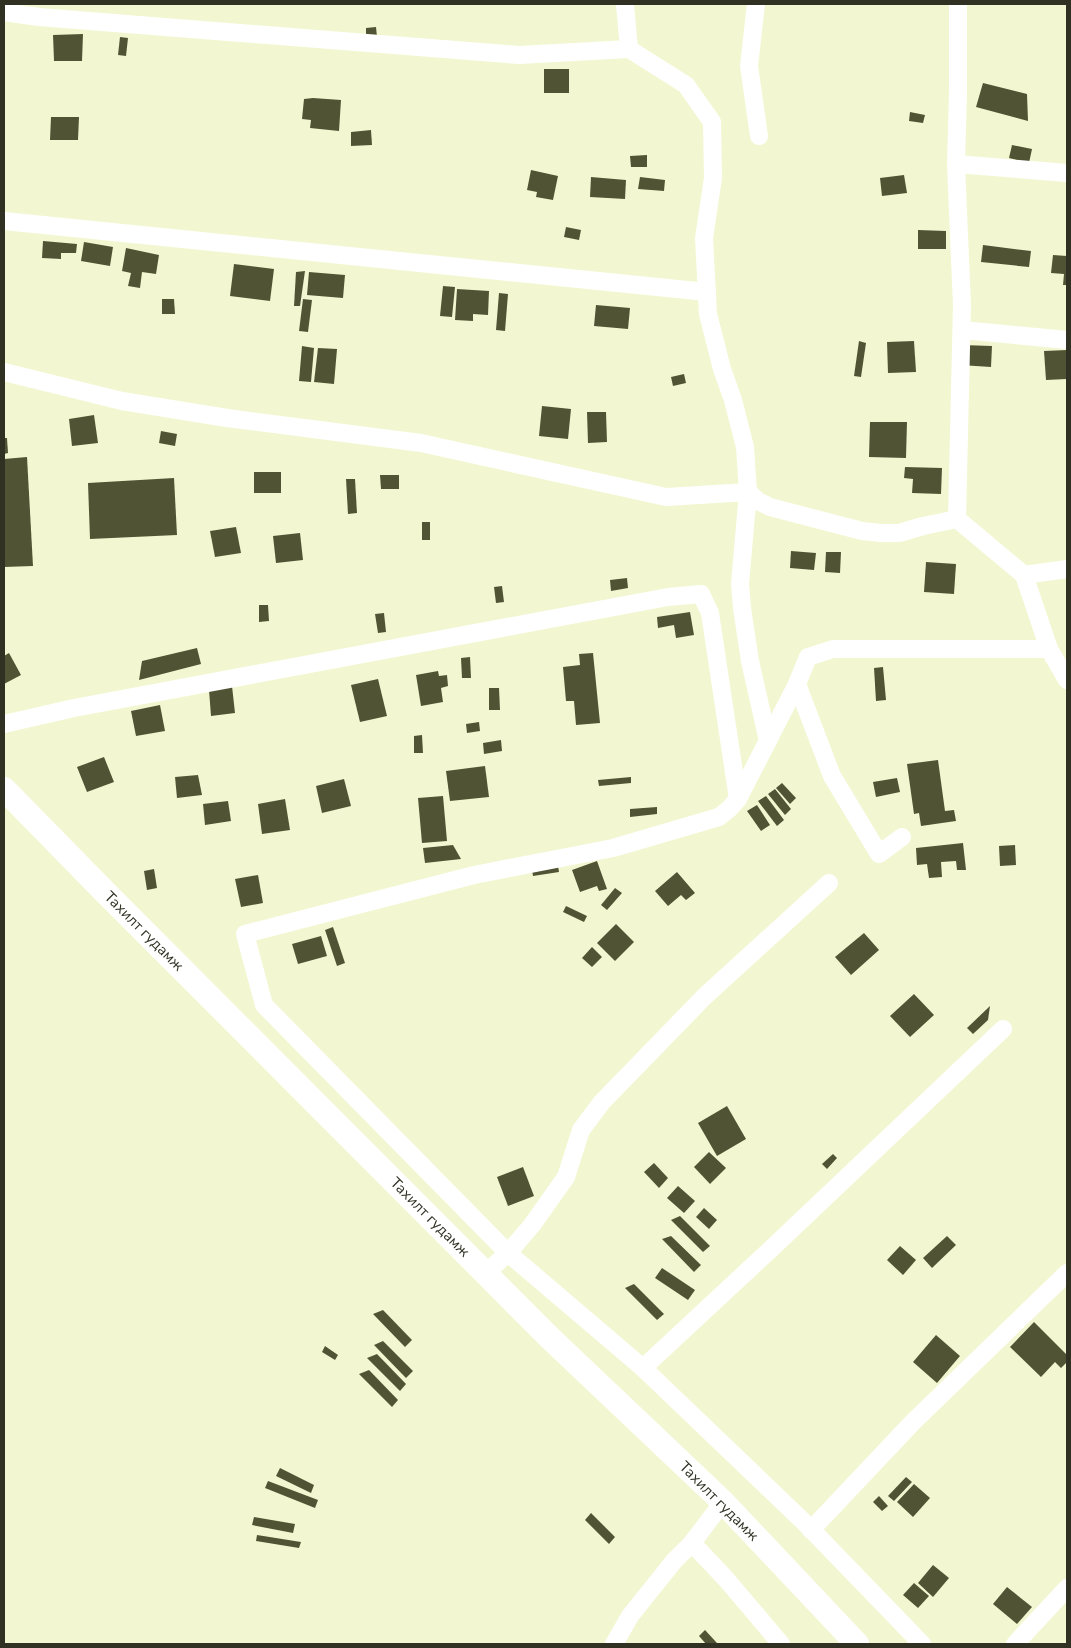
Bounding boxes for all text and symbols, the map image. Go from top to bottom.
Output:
street label: Тахилт гудамж [100,887,188,975]
street label: Тахилт гудамж [386,1173,474,1261]
street label: Тахилт гудамж [675,1457,763,1545]

